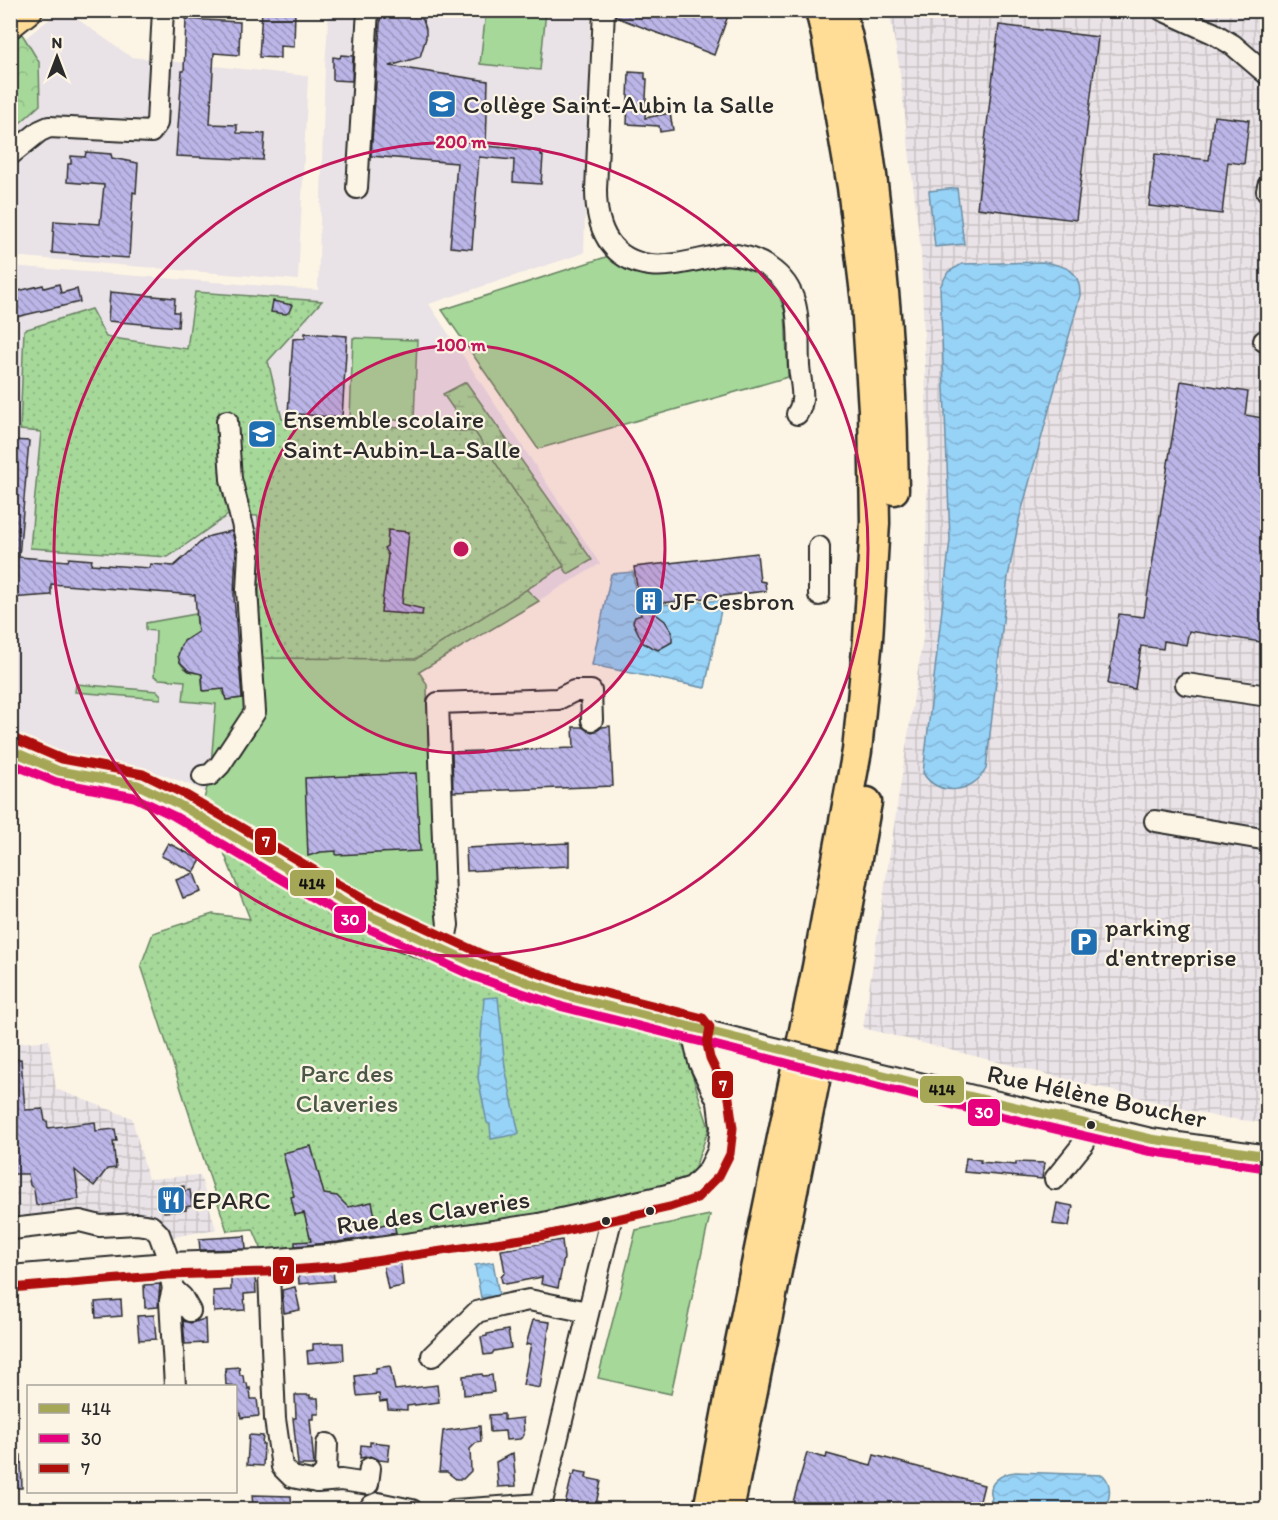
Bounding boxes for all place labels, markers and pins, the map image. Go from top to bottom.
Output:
school or university icon: Collège Saint-Aubin la Salle [426,88,458,120]
place label: Collège Saint-Aubin la Salle [463,88,774,120]
place label: Ensemble scolaire Saint-Aubin-La-Salle [283,403,521,465]
school or university icon: Ensemble scolaire Saint-Aubin-La-Salle [246,418,278,450]
centre of rings [451,539,471,559]
building icon: JF Cesbron [633,585,665,617]
place label: JF Cesbron [670,585,795,617]
place label: parking d'entreprise [1105,911,1237,973]
parking icon: parking d'entreprise [1068,926,1100,958]
unlabelled marker [1085,1119,1097,1131]
restaurant icon: EPARC [155,1184,187,1216]
place label: EPARC [192,1184,271,1216]
unlabelled marker [644,1205,656,1217]
unlabelled marker [600,1215,612,1227]

